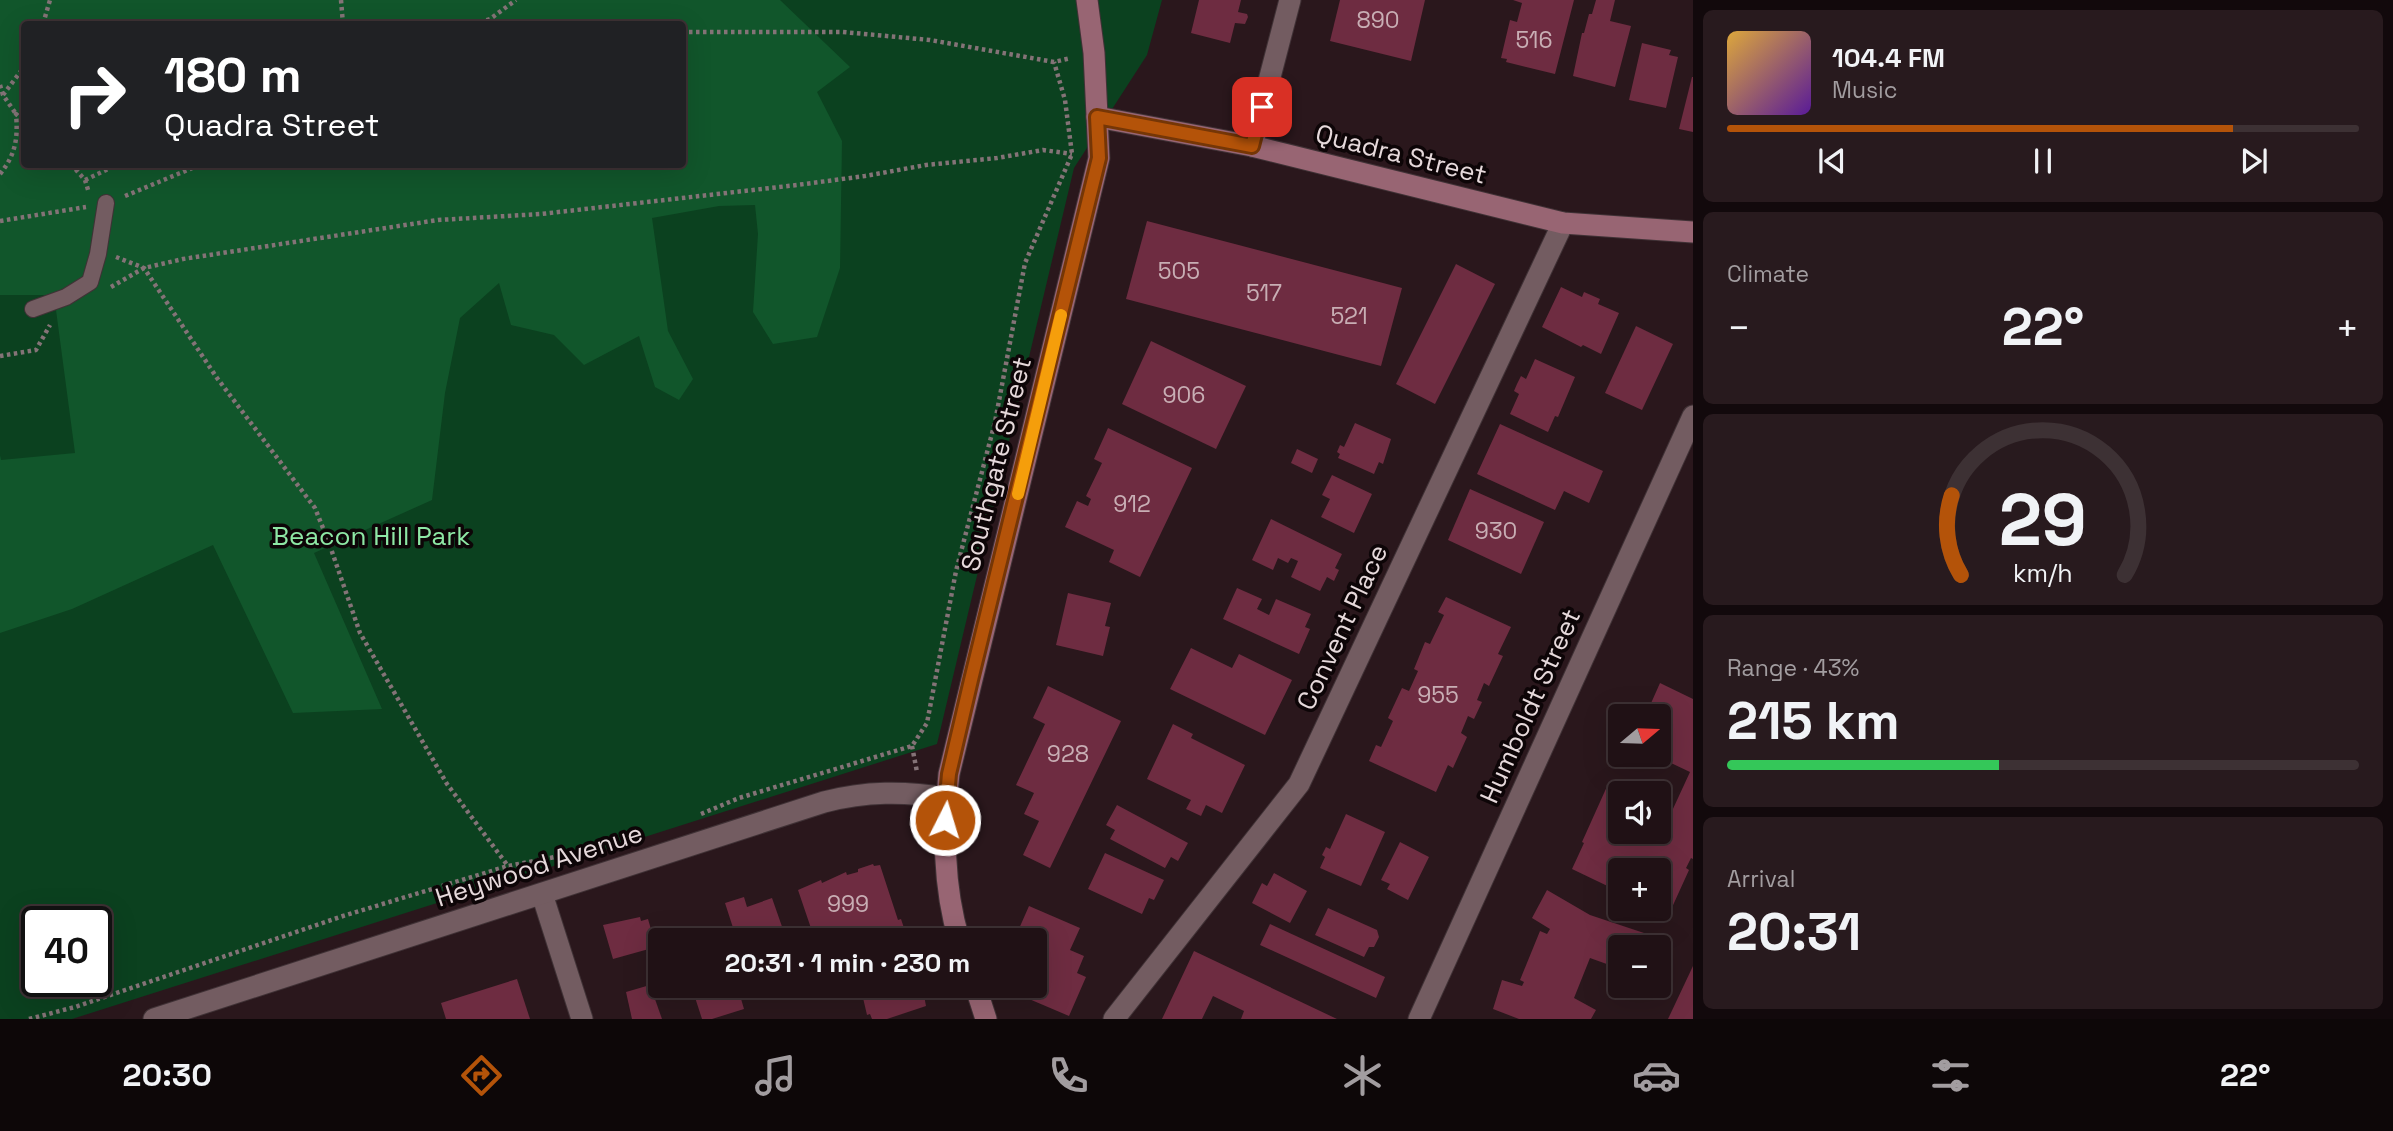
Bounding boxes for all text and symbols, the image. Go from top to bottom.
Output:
house number: 890 [1356,5,1400,35]
house number: 516 [1515,25,1553,55]
text: 104.4 FM [1832,41,1945,75]
text: 180 m [164,44,302,106]
icon: right [49,49,140,140]
text: Music [1832,75,1897,105]
pin [1232,77,1292,137]
icon: arrive [1243,88,1281,126]
text: Quadra Street [164,105,380,145]
street label: Quadra Street [1312,116,1490,192]
icon: previous [1813,142,1851,180]
icon: pause [2024,142,2062,180]
icon: next [2235,142,2273,180]
house number: 505 [1158,256,1200,286]
text: Climate [1727,259,1809,289]
house number: 517 [1246,278,1282,308]
text: 22° [2002,294,2084,360]
house number: 521 [1330,301,1368,331]
text: − [1727,304,1751,352]
text: + [2335,304,2359,352]
street label: Southgate Street [953,353,1039,575]
house number: 906 [1163,380,1205,410]
text: 29 [1999,474,2087,567]
house number: 912 [1113,489,1151,519]
house number: 930 [1475,516,1517,546]
park label: Beacon Hill Park [272,519,470,553]
street label: Convent Place [1289,539,1395,715]
text: km/h [2013,557,2073,589]
street label: Humboldt Street [1472,603,1588,809]
text: Range · 43% [1727,653,1859,683]
house number: 955 [1417,680,1459,710]
text: 215 km [1727,688,1900,754]
north arrow [1608,704,1671,766]
map controls [1608,704,1671,998]
house number: 928 [1047,739,1089,769]
button: sound [1608,781,1671,844]
position arrow [908,783,982,857]
street label: Heywood Avenue [431,815,647,915]
button: + [1608,858,1671,921]
text: Arrival [1727,864,1795,894]
house number: 999 [827,889,869,919]
text: 20:31 [1727,899,1861,965]
speed limit sign: 40 [21,906,112,997]
button: − [1608,935,1671,998]
text: 20:31 · 1 min · 230 m [725,946,970,980]
icon: directions [457,1051,506,1100]
icon: music [751,1051,800,1100]
icon: phone [1044,1051,1093,1100]
icon: climate [1338,1051,1387,1100]
icon: car [1632,1051,1681,1100]
icon: filters [1926,1051,1975,1100]
text: 20:30 [122,1055,212,1095]
text: 22° [2220,1055,2271,1095]

